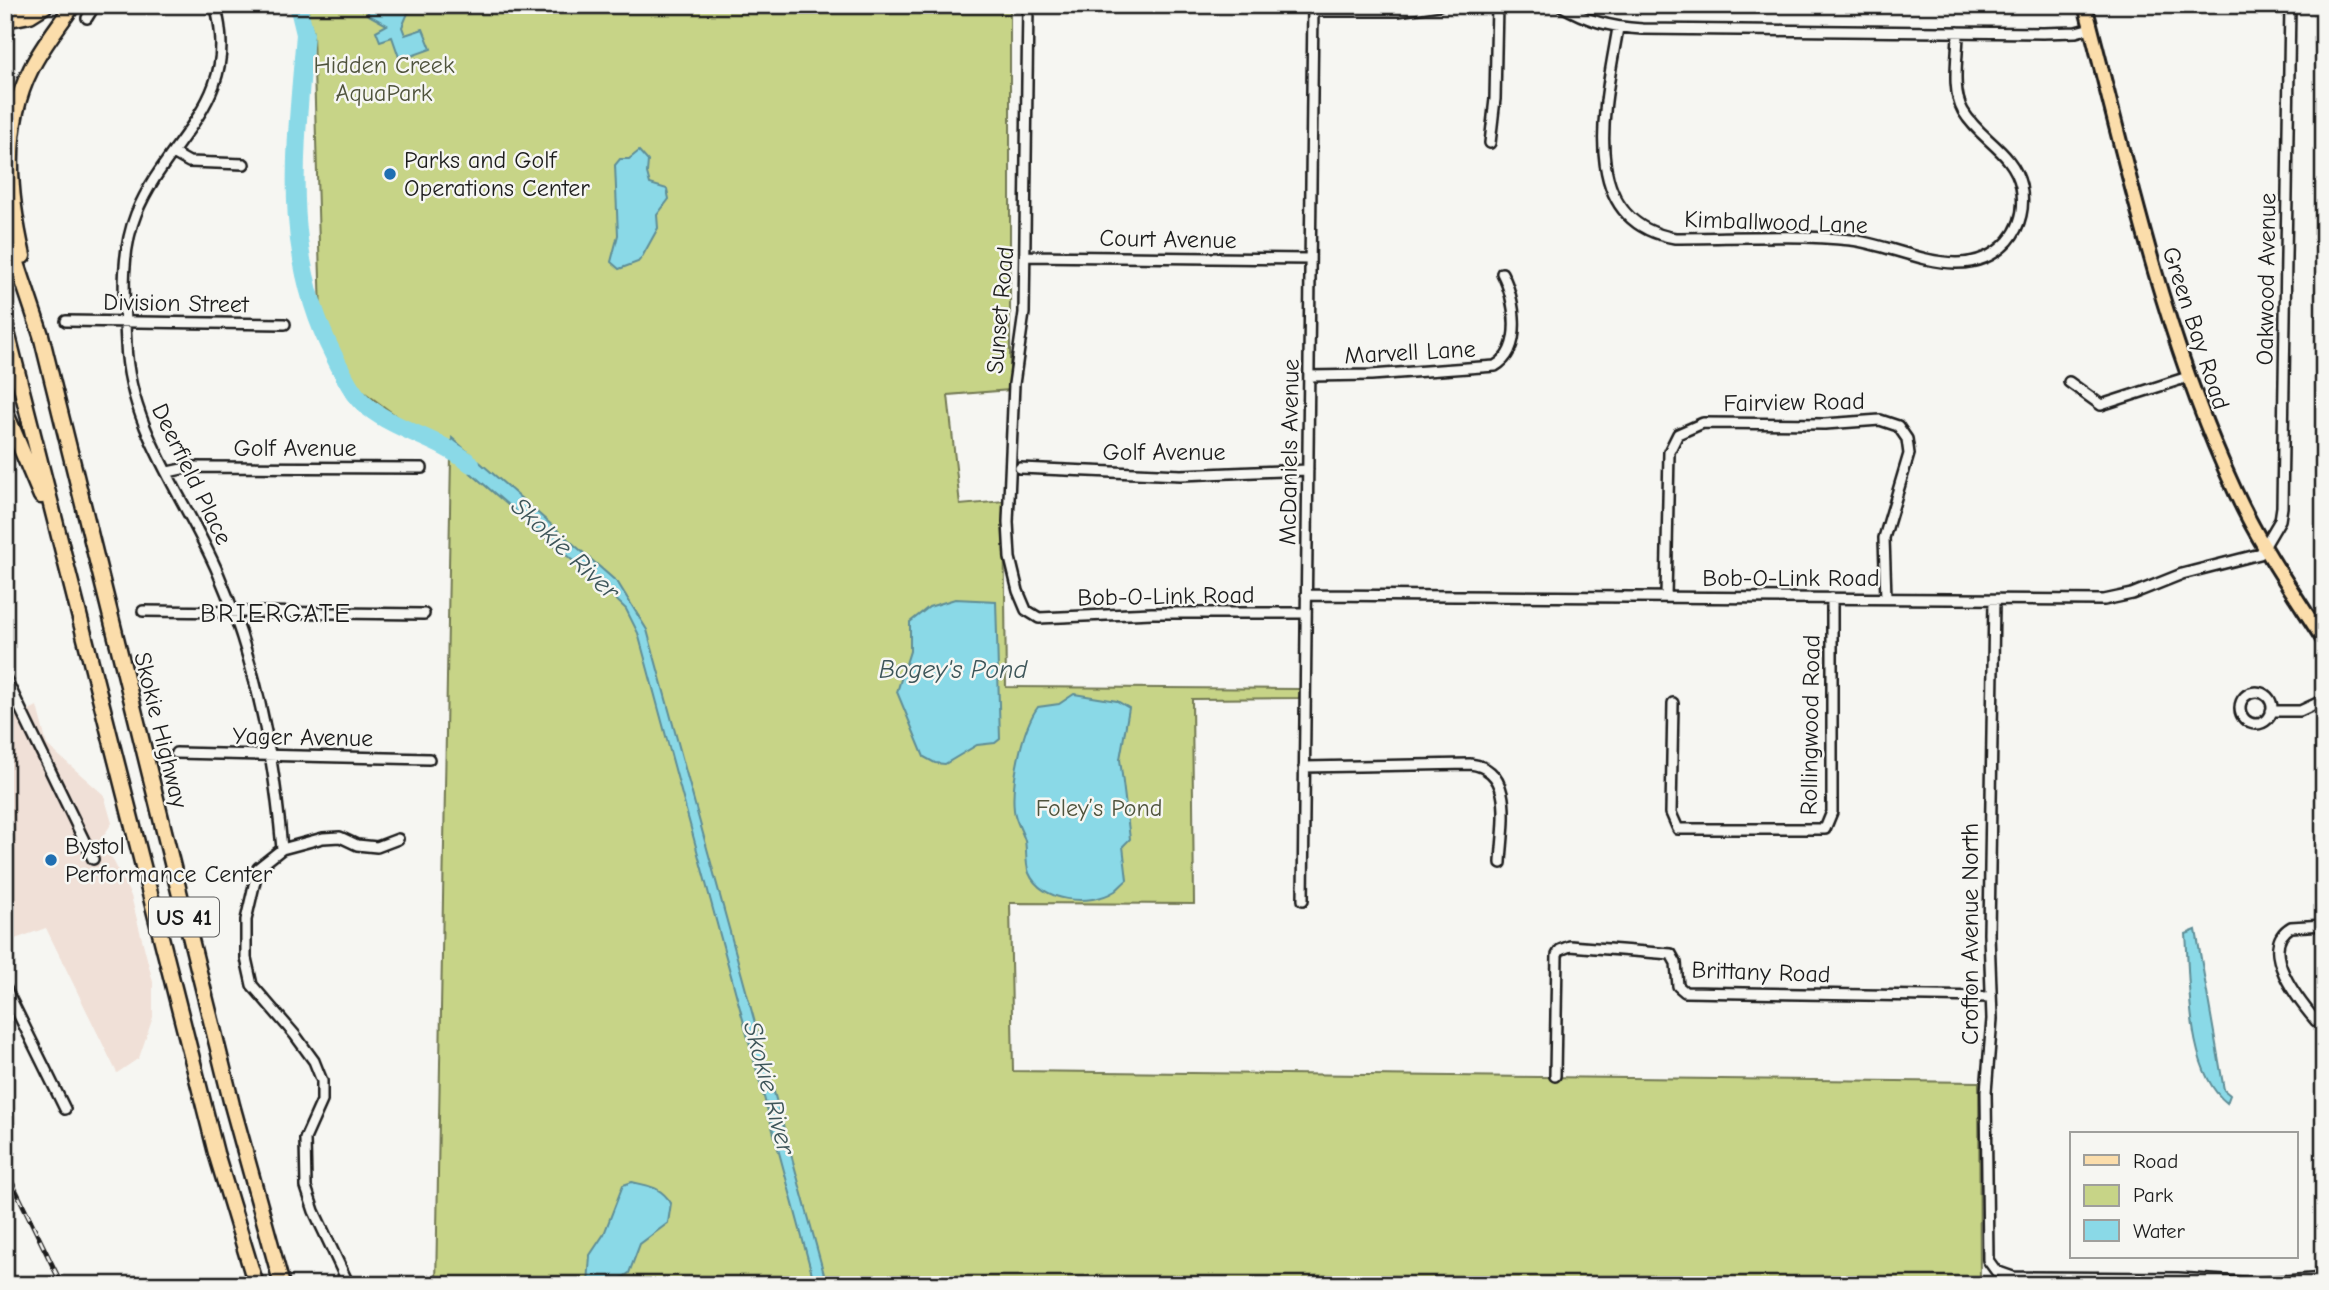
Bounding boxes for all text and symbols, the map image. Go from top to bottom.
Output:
park label: Hidden Creek AquaPark [313,51,455,107]
place label: Parks and Golf Operations Center [404,146,590,202]
marker: Parks and Golf Operations Center [382,166,398,182]
street label: Oakwood Avenue [2250,192,2282,366]
street label: Kimballwood Lane [1684,205,1868,239]
street label: Court Avenue [1099,224,1237,254]
street label: Green Bay Road [2157,243,2235,413]
street label: Sunset Road [981,245,1019,375]
street label: Division Street [103,288,250,318]
street label: Marvell Lane [1344,335,1476,369]
street label: McDaniels Avenue [1273,359,1305,545]
street label: Fairview Road [1723,387,1865,417]
street label: Deerfield Place [146,399,238,549]
street label: Golf Avenue [234,434,356,462]
street label: Golf Avenue [1103,438,1225,466]
water label: Skokie River [505,491,626,608]
street label: Bob-O-Link Road [1702,564,1880,592]
street label: Bob-O-Link Road [1077,580,1255,612]
district label: BRIERGATE [200,599,352,629]
street label: Rollingwood Road [1794,635,1826,815]
street label: Skokie Highway [128,649,194,811]
water label: Bogey's Pond [879,655,1028,685]
street label: Yager Avenue [232,722,374,752]
park label: Foley’s Pond [1036,794,1162,822]
street label: Crofton Avenue North [1956,823,1984,1045]
place label: Bystol Performance Center [65,832,273,888]
marker: Bystol Performance Center [43,852,59,868]
road number: US 41 [149,898,219,936]
street label: Brittany Road [1691,956,1831,988]
water label: Skokie River [737,1018,802,1159]
legend [2070,1132,2298,1258]
text: Road [2133,1149,2178,1173]
text: Park [2133,1183,2173,1207]
text: Water [2133,1219,2186,1243]

